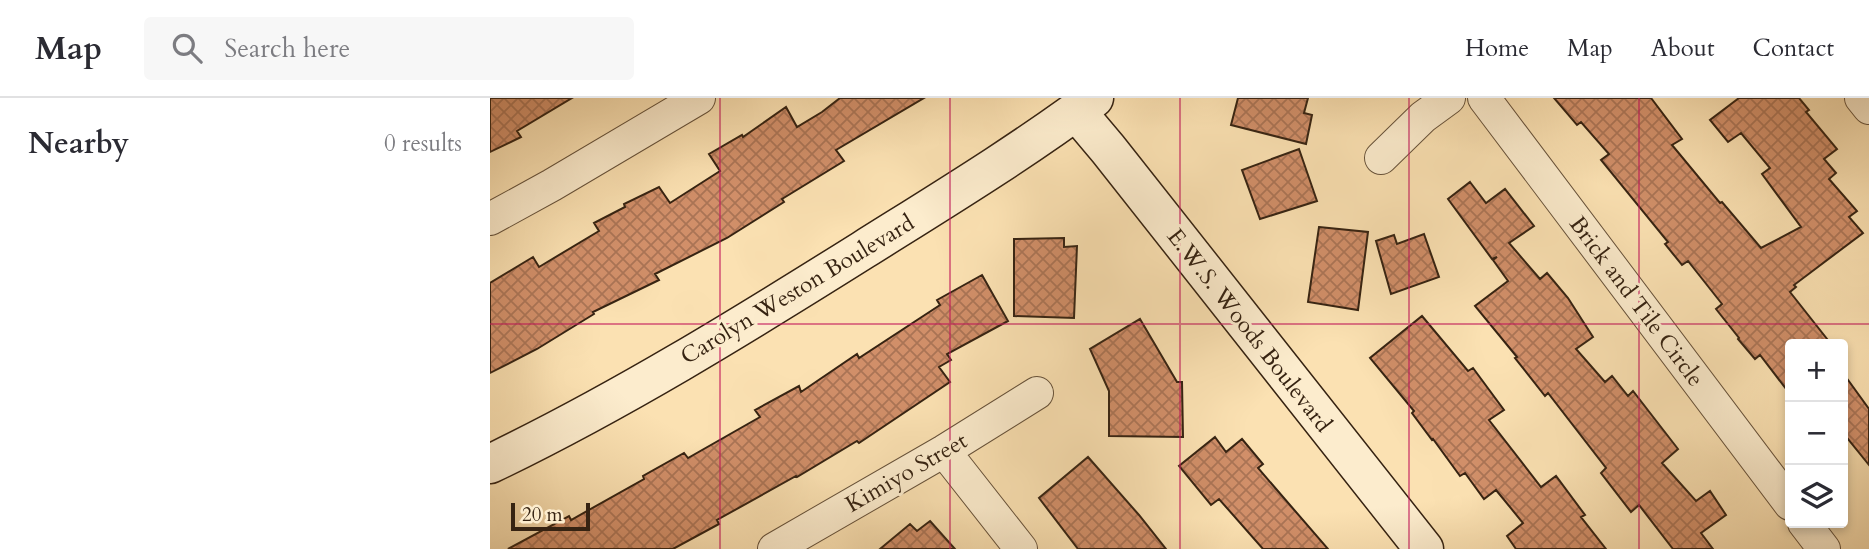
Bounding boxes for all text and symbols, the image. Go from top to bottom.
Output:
search box [144,17,634,80]
text: Map [35,26,102,71]
icon: search [168,29,206,67]
text: Search here [224,31,350,66]
text: Home [1465,32,1529,65]
text: Map [1567,32,1613,65]
text: About [1651,32,1715,65]
text: Contact [1753,32,1834,65]
text: Nearby [28,123,129,164]
text: 0 results [384,128,462,159]
street label: Carolyn Weston Boulevard [675,207,920,372]
street label: Brick and Tile Circle [1562,210,1711,393]
street label: E.W.S. Woods Boulevard [1160,222,1339,439]
map controls [1785,339,1848,528]
button: + [1785,339,1848,402]
button: − [1785,402,1848,465]
street label: Kimiyo Street [840,425,973,520]
button: layers [1785,465,1848,528]
scale bar [511,500,590,532]
text: 20 m [522,502,563,528]

